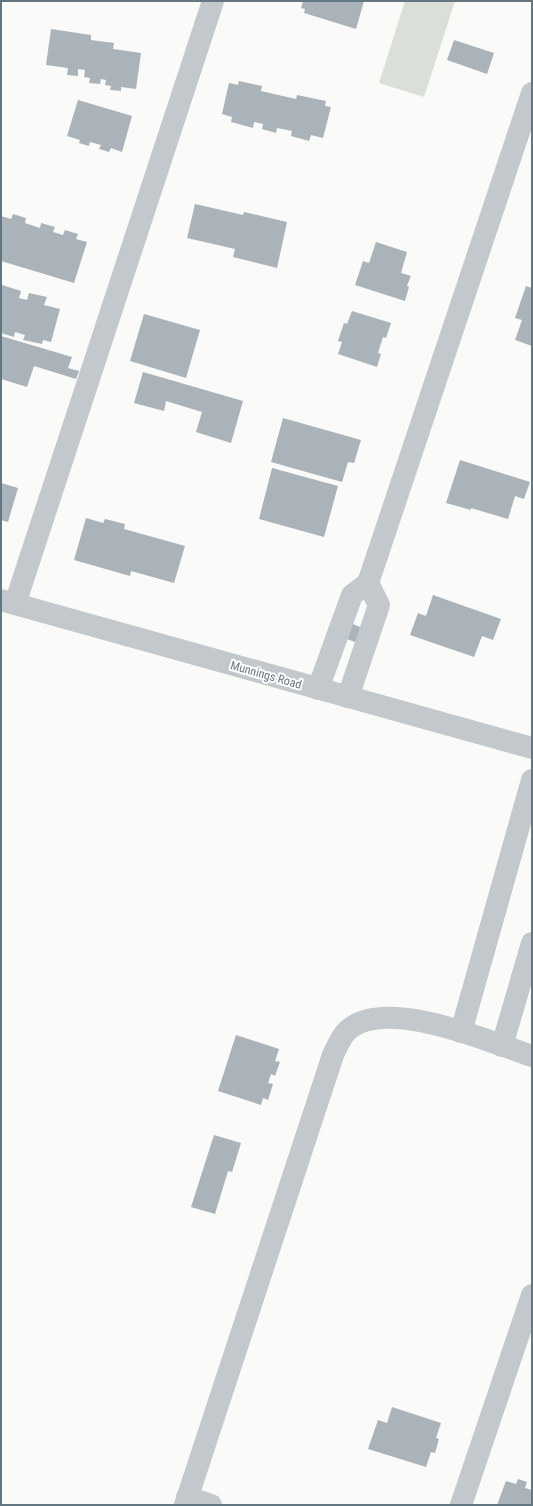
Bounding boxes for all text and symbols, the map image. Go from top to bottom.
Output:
street label: Munnings Road [229,658,303,692]

